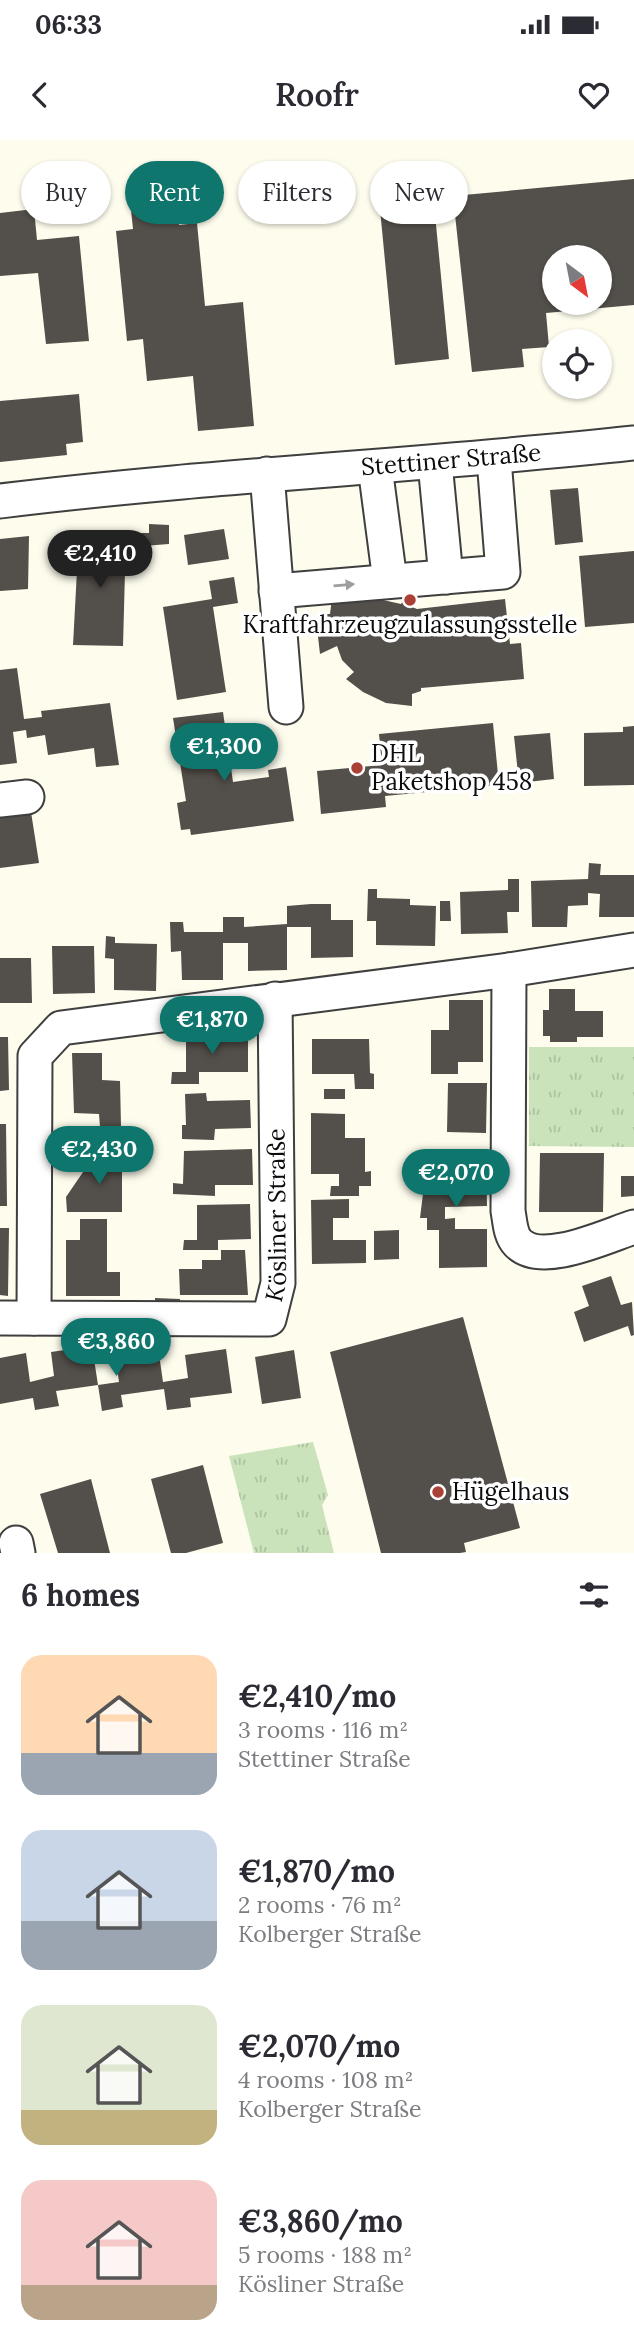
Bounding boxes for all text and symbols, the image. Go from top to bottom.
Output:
text: 06:33 [35,8,102,41]
text: Roofr [275,74,359,115]
icon: back [21,76,59,114]
icon: heart [575,76,613,114]
chip: Buy [21,161,111,224]
chip: Rent [125,161,224,224]
chip: Filters [238,161,356,224]
chip: New [370,161,468,224]
north arrow [542,245,612,315]
map controls [542,245,612,399]
button: locate [542,329,612,399]
street label: Stettiner Straße [360,436,542,482]
pin: €2,410 [43,531,157,590]
text: €2,410 [63,538,137,567]
one-way arrow [334,579,356,590]
marker: Kraftfahrzeugzulassungsstelle [402,592,418,608]
place label: Kraftfahrzeugzulassungsstelle [242,609,578,640]
pin: €1,300 [167,724,281,783]
text: €1,300 [186,731,262,760]
place label: DHL Paketshop 458 [371,738,532,797]
marker: DHL Paketshop 458 [349,760,365,776]
pin: €1,870 [155,996,269,1056]
text: €1,870 [176,1004,248,1033]
pin: €2,430 [42,1126,156,1186]
street label: Kösliner Straße [258,1128,293,1305]
text: €2,430 [61,1134,137,1163]
pin: €2,070 [399,1150,513,1209]
text: €2,070 [418,1157,494,1186]
pin: €3,860 [59,1318,173,1378]
text: €3,860 [77,1326,155,1355]
place label: Hügelhaus [452,1476,569,1507]
marker: Hügelhaus [430,1484,446,1500]
text: 6 homes [21,1576,140,1614]
icon: filters [575,1576,613,1614]
text: €2,410/mo [238,1677,396,1715]
icon: home [77,1683,161,1767]
text: 3 rooms · 116 m² [238,1715,408,1744]
text: Stettiner Straße [238,1744,411,1773]
text: €1,870/mo [238,1852,395,1890]
icon: home [77,1858,161,1942]
text: 2 rooms · 76 m² [238,1890,402,1919]
text: Kolberger Straße [238,1919,422,1948]
text: €2,070/mo [238,2027,400,2065]
icon: home [77,2033,161,2117]
text: 4 rooms · 108 m² [238,2065,413,2094]
text: Kolberger Straße [238,2094,422,2123]
text: €3,860/mo [238,2202,403,2240]
icon: home [77,2208,161,2292]
text: 5 rooms · 188 m² [238,2240,412,2269]
text: Kösliner Straße [238,2269,404,2298]

